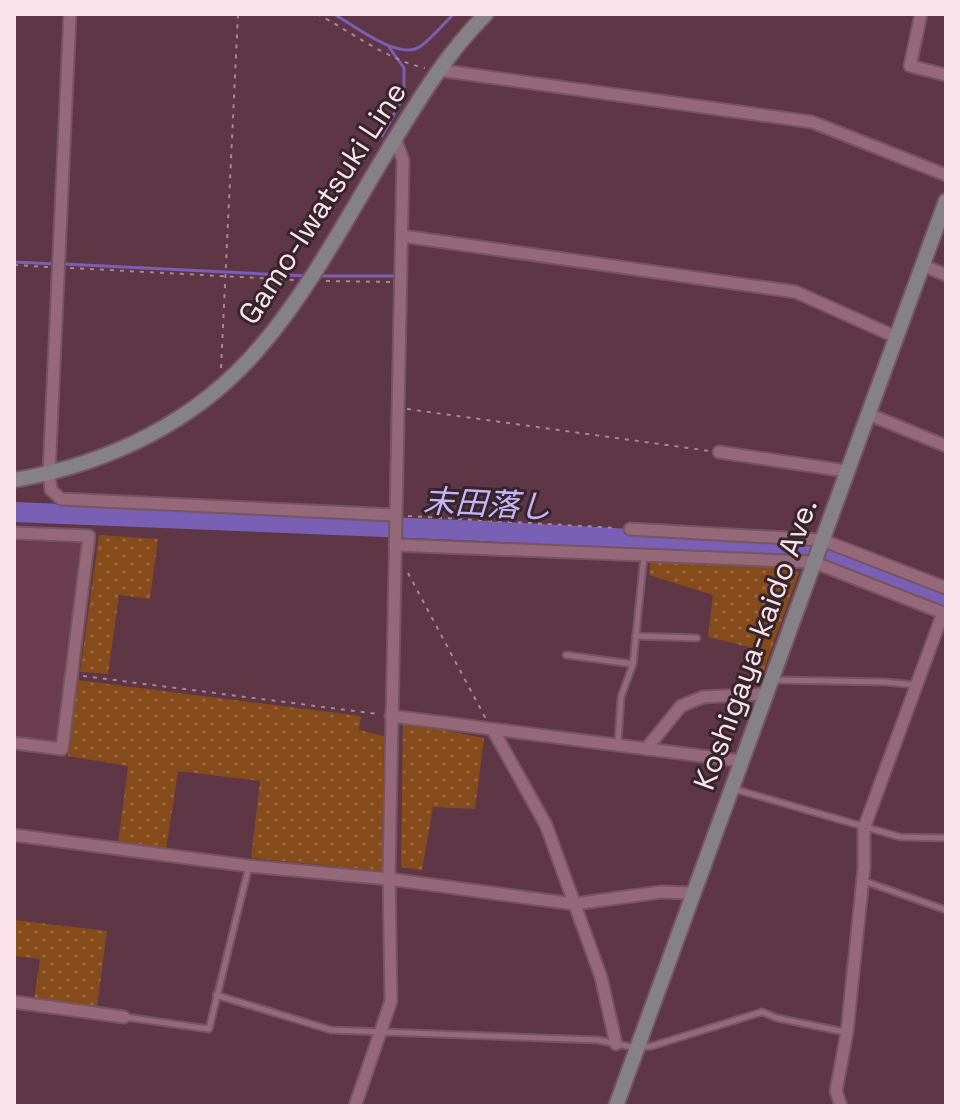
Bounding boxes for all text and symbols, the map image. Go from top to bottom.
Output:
street label: Gamo-Iwatsuki Line [229,74,415,332]
water label: 末田落し [422,481,552,527]
street label: Koshigaya-kaido Ave. [684,493,826,795]

